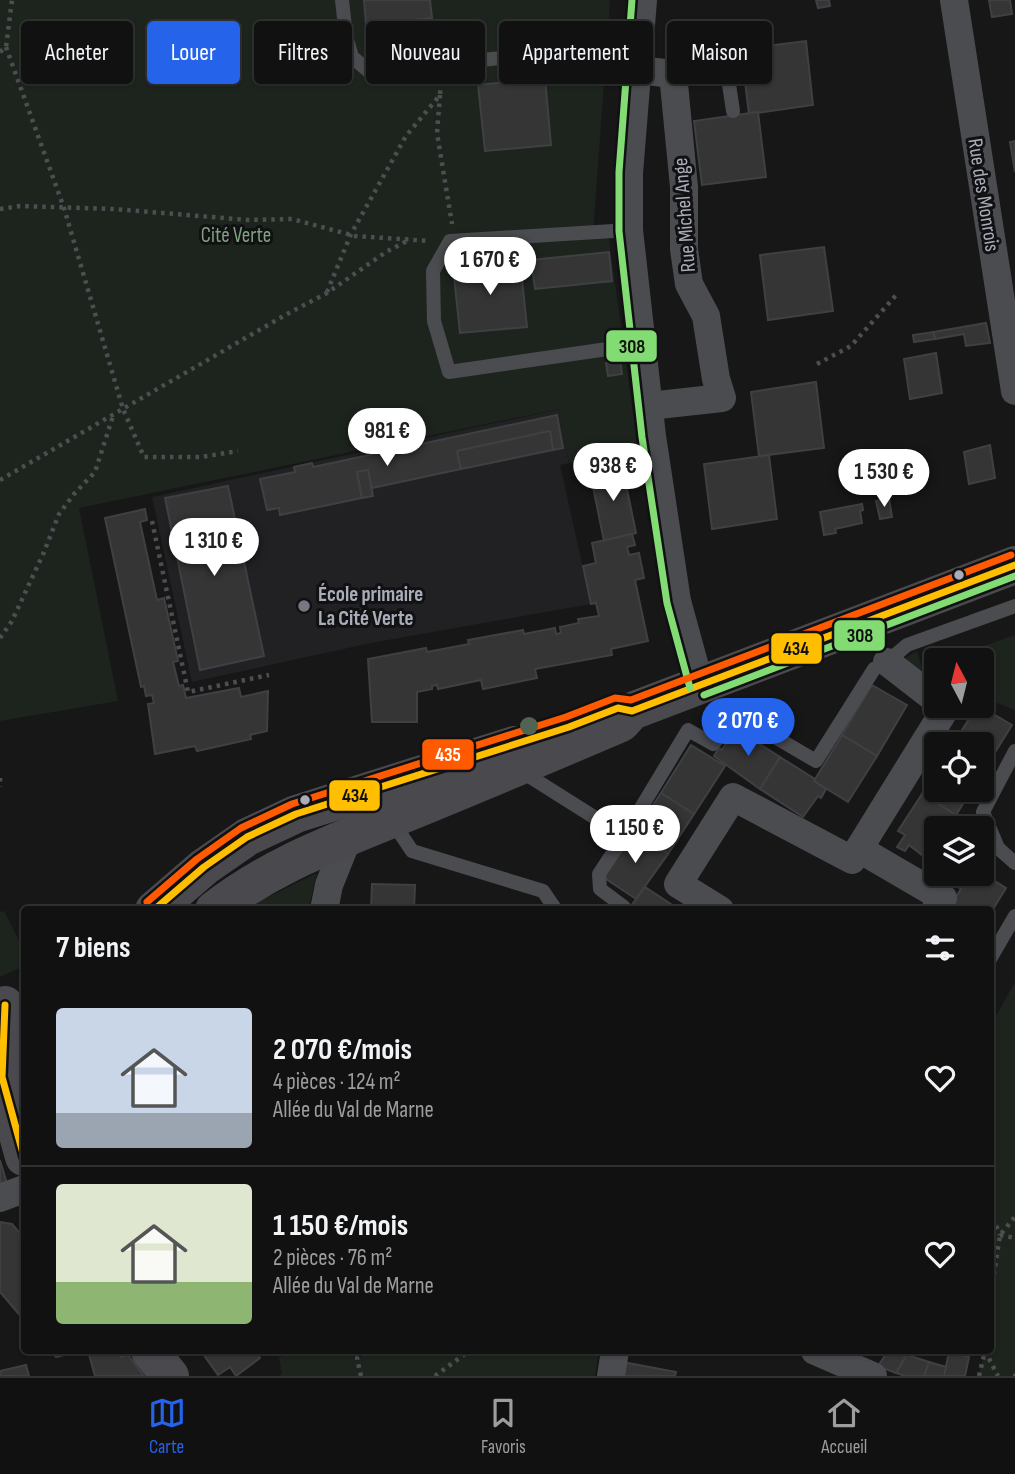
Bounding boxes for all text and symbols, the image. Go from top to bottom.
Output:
chip: Acheter [21,21,133,84]
chip: Louer [147,21,240,84]
chip: Filtres [254,21,352,84]
chip: Nouveau [366,21,485,84]
chip: Appartement [499,21,653,84]
chip: Maison [667,21,772,84]
street label: Rue des Monrois [962,137,1005,254]
street label: Rue Michel Ange [668,157,701,273]
park label: Cité Verte [201,223,271,248]
pin: 1 670 € [425,238,555,297]
text: 1 670 € [460,246,520,274]
line badge: 308 [605,329,658,363]
text: 308 [619,336,645,359]
pin: 981 € [338,408,436,468]
text: 981 € [364,417,410,445]
pin: 938 € [564,444,662,503]
pin: 1 530 € [819,449,949,509]
text: 938 € [589,452,637,480]
text: 1 530 € [854,458,914,486]
pin: 1 310 € [149,518,279,578]
text: 1 310 € [185,527,243,555]
unlabelled marker [952,568,966,582]
place label: École primaire La Cité Verte [318,582,423,631]
marker: École primaire La Cité Verte [296,598,312,614]
line badge: 308 [833,619,886,652]
text: 308 [847,625,873,648]
line badge: 434 [770,632,823,665]
text: 434 [783,638,809,661]
north arrow [924,648,994,718]
map controls [924,648,994,886]
pin: 2 070 € [683,698,813,758]
text: 2 070 € [718,707,778,735]
button: locate [924,732,994,802]
line badge: 435 [421,738,475,771]
text: 435 [435,744,461,767]
line badge: 434 [328,779,381,812]
text: 434 [342,785,368,808]
unlabelled marker [298,793,312,807]
pin: 1 150 € [570,806,700,865]
text: 1 150 € [606,814,664,842]
button: layers [924,816,994,886]
icon: filters [921,929,959,967]
text: 7 biens [56,930,131,966]
text: 2 070 €/mois [273,1032,412,1068]
icon: home [112,1036,196,1120]
icon: heart [921,1059,959,1097]
text: 4 pièces · 124 m² [273,1068,401,1096]
text: Allée du Val de Marne [273,1096,434,1124]
text: 1 150 €/mois [273,1208,408,1244]
icon: home [112,1212,196,1296]
icon: heart [921,1235,959,1273]
text: 2 pièces · 76 m² [273,1244,393,1272]
text: Allée du Val de Marne [273,1272,434,1300]
tab: Carte [148,1394,186,1459]
tab: Favoris [481,1394,526,1459]
tab: Accueil [821,1394,867,1459]

